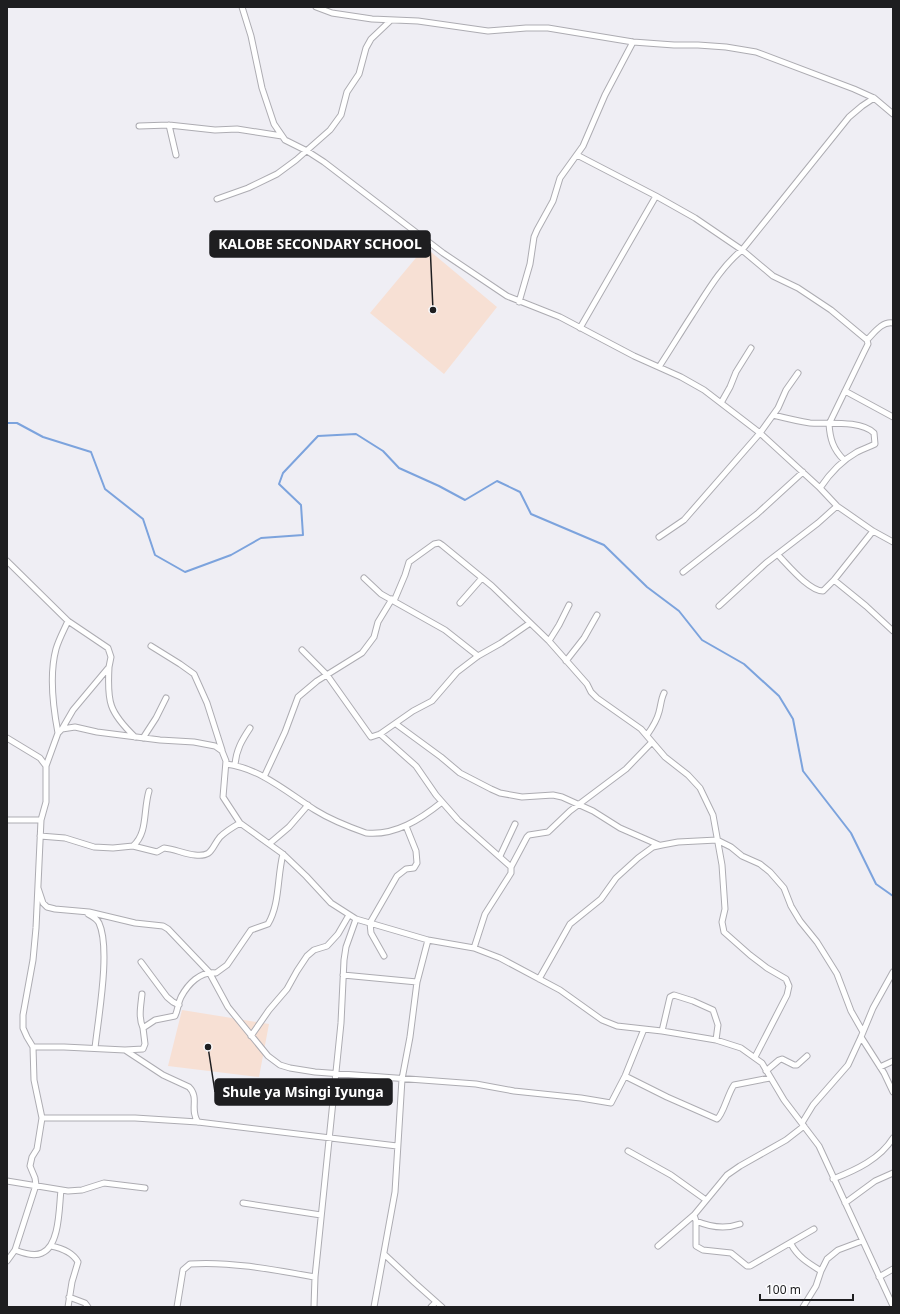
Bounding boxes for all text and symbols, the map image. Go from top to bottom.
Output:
callout: KALOBE SECONDARY SCHOOL [210,231,430,257]
text: KALOBE SECONDARY SCHOOL [218,234,422,253]
callout: Shule ya Msingi Iyunga [215,1079,392,1105]
text: Shule ya Msingi Iyunga [222,1082,384,1101]
scale bar [760,1276,853,1302]
text: 100 m [766,1281,801,1298]

